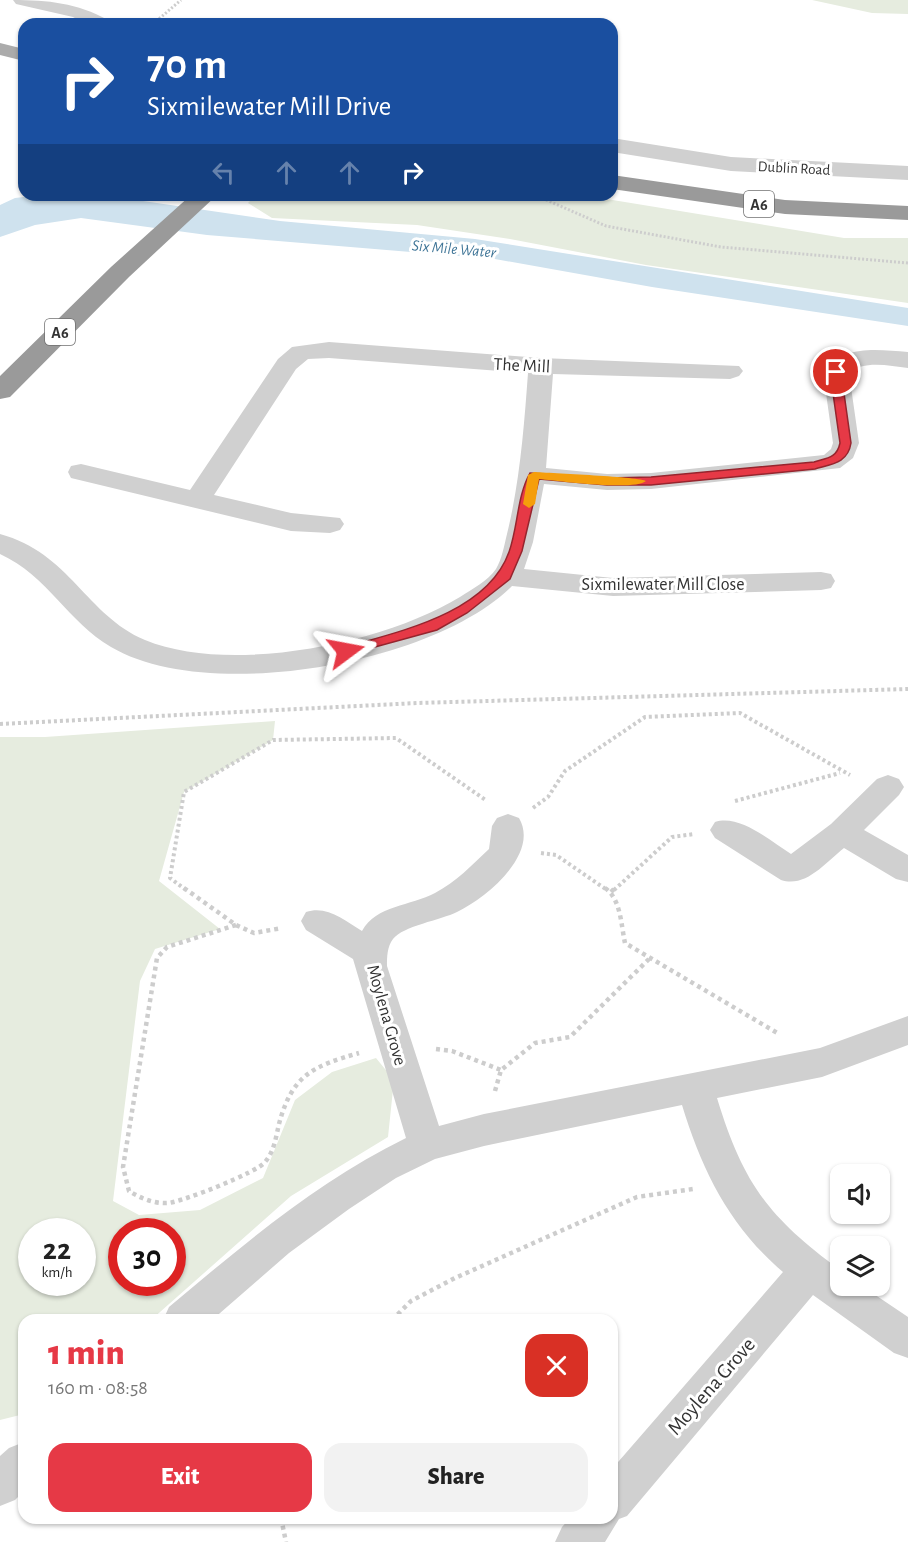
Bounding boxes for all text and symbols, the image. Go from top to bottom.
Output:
icon: right [48,42,126,120]
text: 70 m [147,44,227,86]
text: Sixmilewater Mill Drive [147,93,391,120]
icon: left [207,156,240,189]
icon: ahead [270,156,303,189]
icon: ahead [333,156,366,189]
icon: right [396,156,429,189]
street label: Dublin Road [757,159,831,178]
road number: A6 [744,191,774,217]
water label: Six Mile Water [411,237,497,261]
road number: A6 [45,319,75,345]
pin [810,346,861,397]
icon: arrive [819,355,852,388]
street label: The Mill [493,356,551,376]
street label: Sixmilewater Mill Close [582,576,744,594]
position arrow [314,619,378,683]
street label: Moylena Grove [363,963,409,1068]
map controls [830,1164,890,1296]
button: sound [830,1164,890,1224]
speed limit sign: 30 [108,1218,186,1296]
text: 22 [43,1235,71,1265]
button: layers [830,1236,890,1296]
text: km/h [42,1265,72,1280]
button: close [525,1334,588,1397]
street label: Moylena Grove [664,1334,759,1439]
text: 1 min [48,1335,125,1371]
text: 160 m · 08:58 [48,1378,148,1398]
button: Exit [48,1443,312,1512]
button: Share [324,1443,588,1512]

